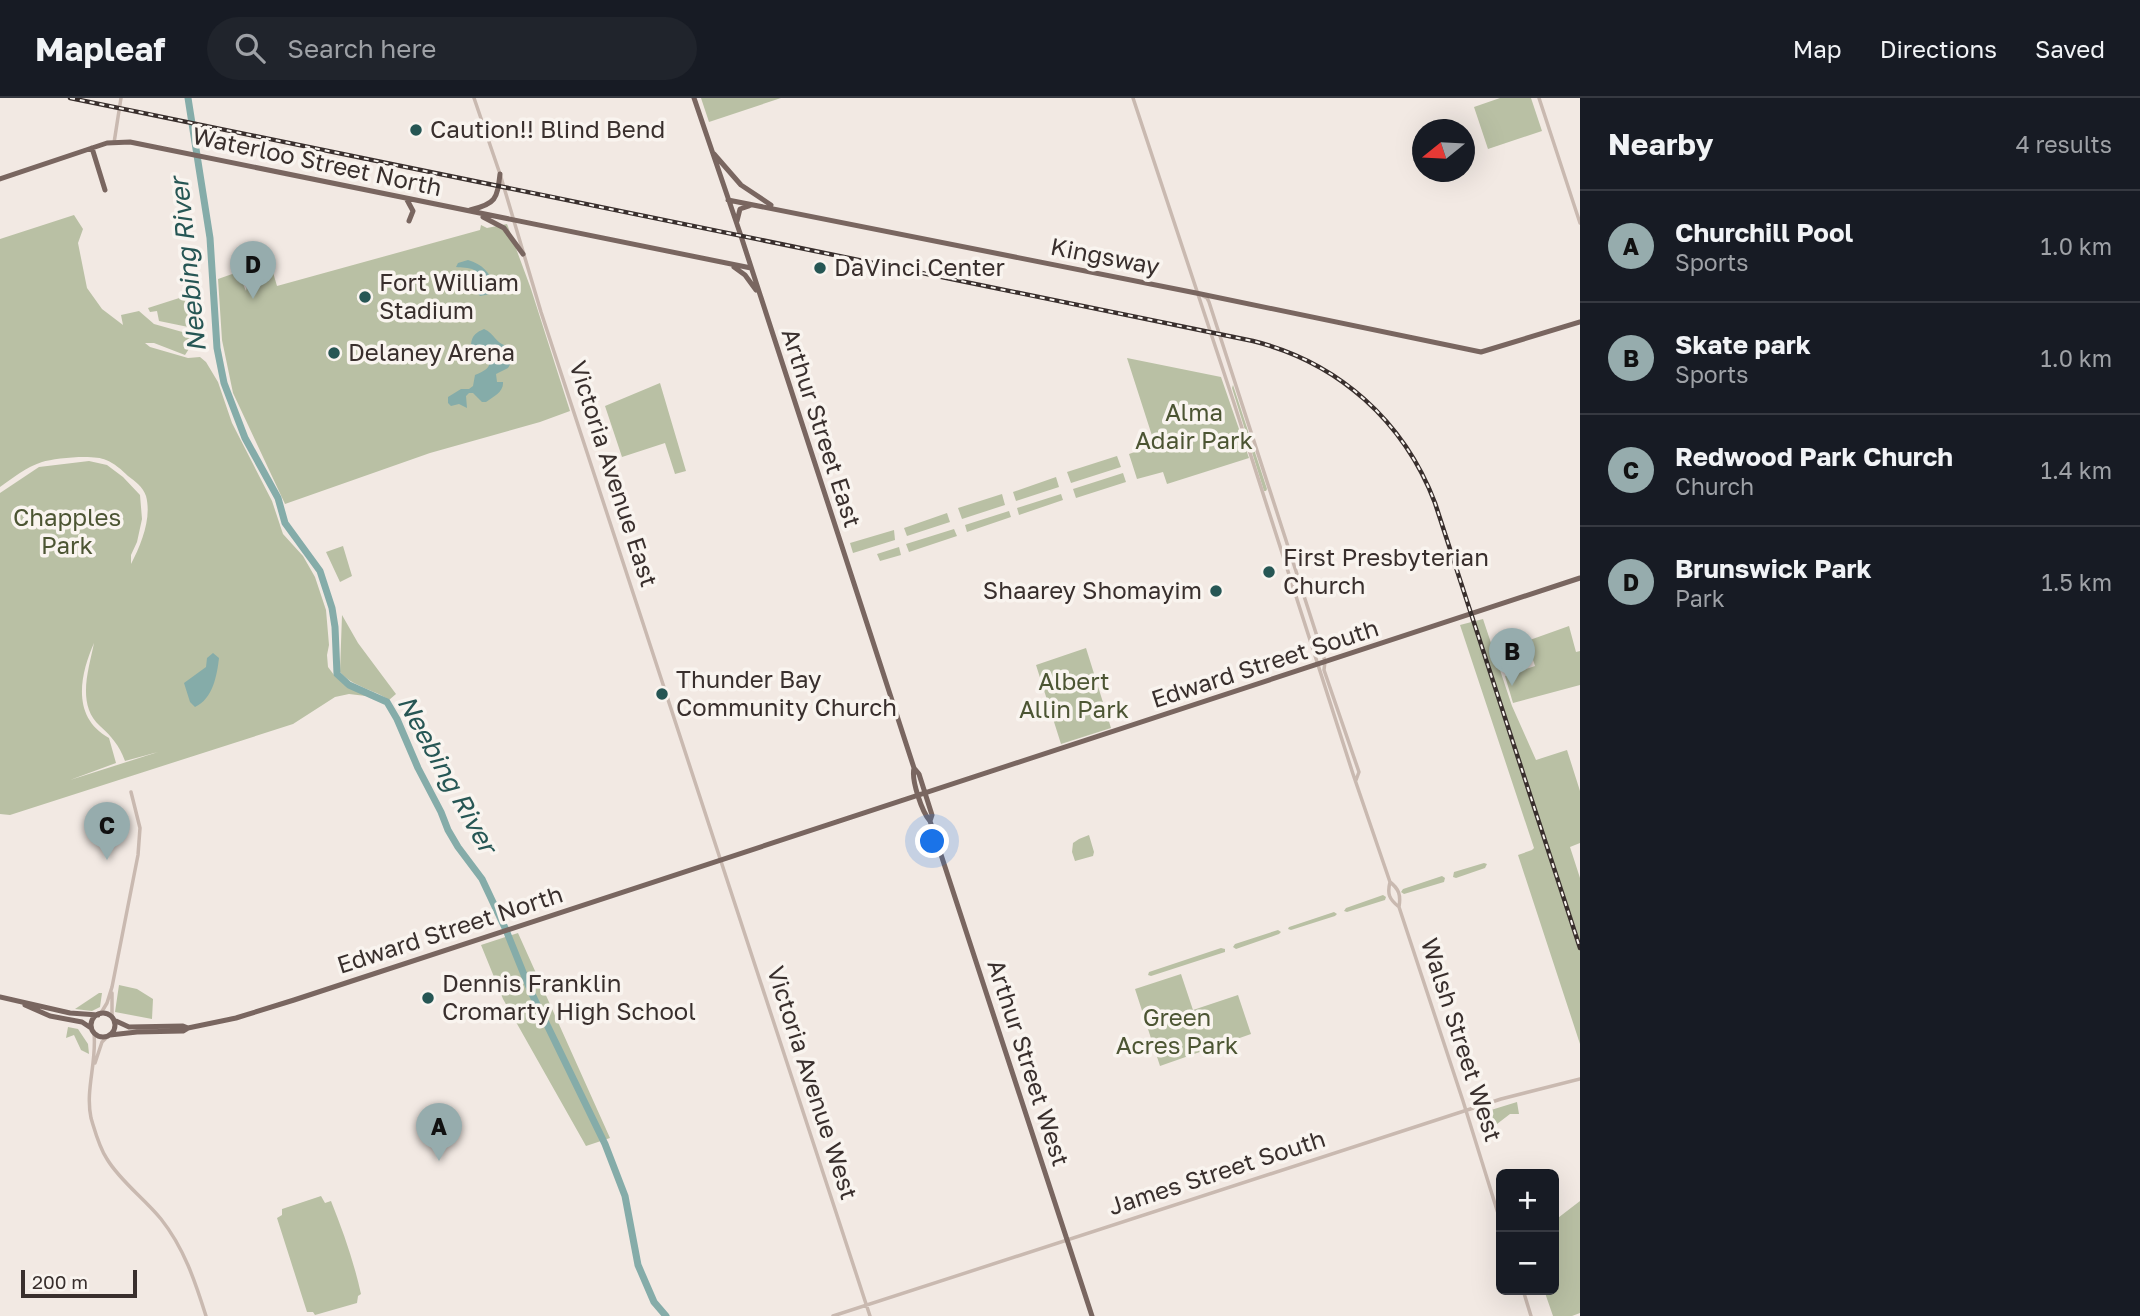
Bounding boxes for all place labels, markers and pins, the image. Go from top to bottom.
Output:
place label: Caution!! Blind Bend [430,114,665,143]
marker: Caution!! Blind Bend [408,122,424,138]
pin: D [230,241,276,299]
place label: DaVinci Center [834,252,1005,281]
marker: DaVinci Center [812,260,828,276]
place label: Fort William Stadium [379,267,519,324]
marker: Fort William Stadium [357,289,373,305]
place label: Delaney Arena [348,337,515,366]
marker: Delaney Arena [326,345,342,361]
place label: First Presbyterian Church [1283,542,1489,599]
marker: First Presbyterian Church [1261,564,1277,580]
place label: Shaarey Shomayim [983,575,1202,604]
marker: Shaarey Shomayim [1208,583,1224,599]
pin: B [1489,628,1535,686]
place label: Thunder Bay Community Church [676,664,897,721]
marker: Thunder Bay Community Church [654,686,670,702]
pin: C [84,802,130,860]
place label: Dennis Franklin Cromarty High School [442,968,696,1025]
marker: Dennis Franklin Cromarty High School [420,990,436,1006]
pin: A [416,1103,462,1161]

